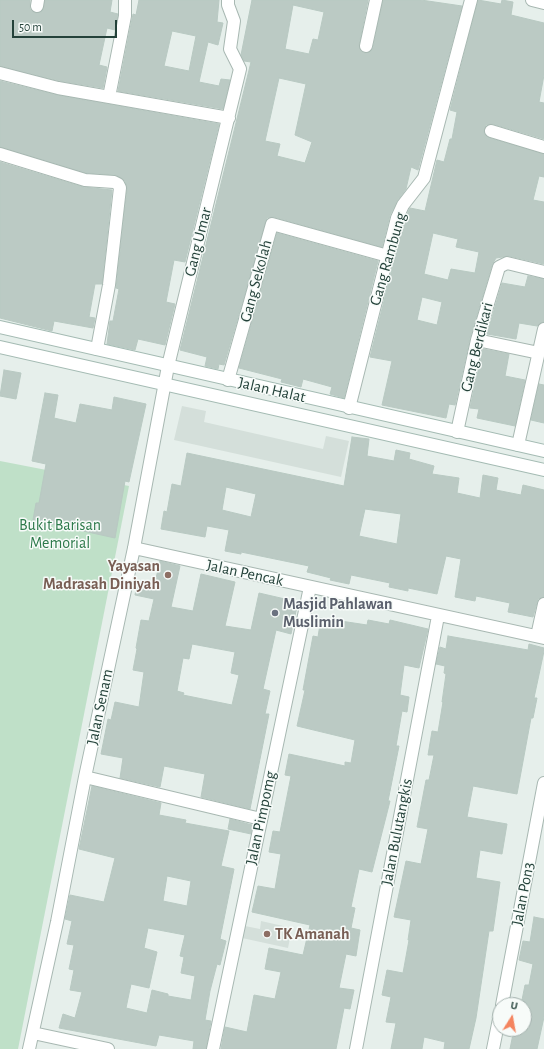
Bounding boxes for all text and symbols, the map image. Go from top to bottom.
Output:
scale bar [14,12,119,38]
text: 50 m [19,21,42,33]
street label: Gang Umar [180,206,216,278]
street label: Gang Rambung [366,210,410,308]
street label: Gang Sekolah [236,238,276,324]
street label: Gang Berdikari [457,300,497,394]
street label: Jalan Halat [236,373,308,407]
park label: Bukit Barisan Memorial [19,515,101,553]
street label: Jalan Pencak [205,555,285,591]
place label: Yayasan Madrasah Diniyah [43,556,160,594]
marker: Yayasan Madrasah Diniyah [163,570,173,580]
place label: Masjid Pahlawan Muslimin [283,594,393,632]
marker: Masjid Pahlawan Muslimin [270,608,280,618]
street label: Jalan Senam [83,667,117,747]
street label: Jalan Pimpomg [242,769,280,867]
street label: Jalan Bulutangkis [377,777,417,887]
street label: Jalan Pon3 [507,861,539,927]
place label: TK Amanah [275,924,349,944]
marker: TK Amanah [262,929,272,939]
north arrow [492,997,532,1037]
text: U [510,1000,519,1012]

